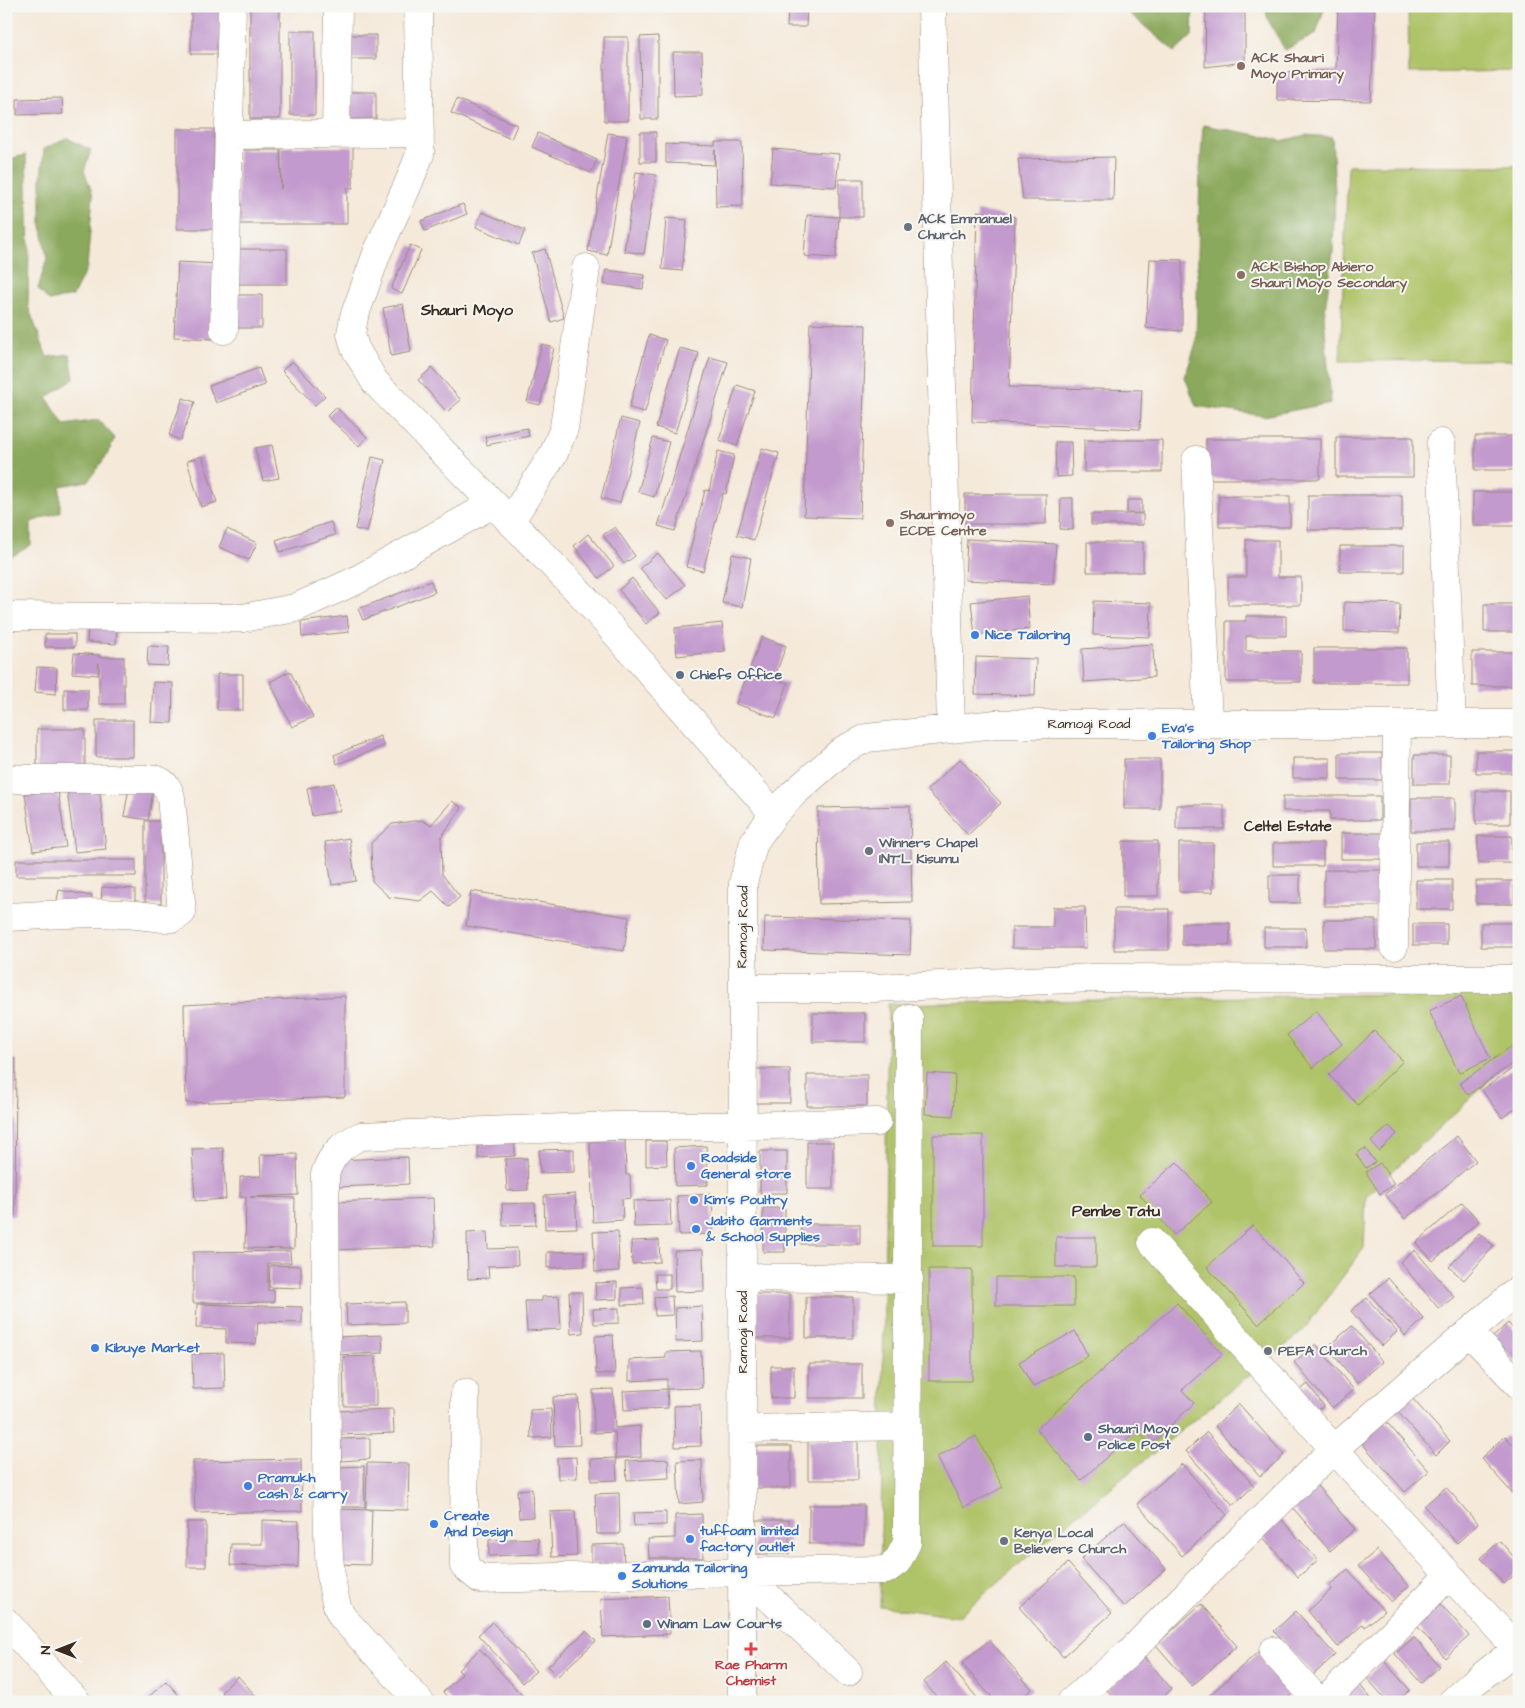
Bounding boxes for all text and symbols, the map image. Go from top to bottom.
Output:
place label: ACK Shauri Moyo Primary [1251,48,1344,84]
marker: ACK Shauri Moyo Primary [1235,60,1247,72]
place label: ACK Emmanuel Church [918,209,1013,245]
marker: ACK Emmanuel Church [902,221,914,233]
place label: ACK Bishop Abiero Shauri Moyo Secondary [1250,257,1408,293]
marker: ACK Bishop Abiero Shauri Moyo Secondary [1235,269,1247,281]
district label: Shauri Moyo [420,299,514,322]
place label: Shaurimoyo ECDE Centre [899,505,987,541]
marker: Shaurimoyo ECDE Centre [884,517,896,529]
place label: Nice Tailoring [985,625,1071,646]
marker: Nice Tailoring [969,629,981,641]
place label: Chiefs Office [690,665,782,685]
marker: Chiefs Office [674,669,686,681]
street label: Ramogi Road [1048,714,1130,734]
place label: Eva's Tailoring Shop [1161,718,1252,755]
marker: Eva's Tailoring Shop [1146,730,1158,742]
district label: Celtel Estate [1244,816,1332,837]
place label: Winners Chapel INT'L Kisumu [878,833,979,869]
marker: Winners Chapel INT'L Kisumu [863,845,875,857]
street label: Ramogi Road [732,885,754,969]
place label: Roadside General store [701,1148,792,1184]
marker: Roadside General store [685,1160,697,1172]
place label: Kim's Poultry [704,1190,788,1210]
marker: Kim's Poultry [688,1194,700,1206]
district label: Pembe Tatu [1072,1200,1160,1222]
place label: Jabito Garments & School Supplies [705,1211,820,1247]
marker: Jabito Garments & School Supplies [690,1223,702,1235]
street label: Ramogi Road [733,1291,753,1373]
place label: Kibuye Market [105,1338,200,1358]
place label: PEFA Church [1278,1341,1368,1361]
marker: Kibuye Market [89,1342,101,1354]
marker: PEFA Church [1262,1345,1274,1357]
place label: Shauri Moyo Police Post [1097,1419,1179,1455]
marker: Shauri Moyo Police Post [1082,1431,1094,1443]
place label: Pramukh cash & carry [258,1468,348,1504]
marker: Pramukh cash & carry [242,1480,254,1492]
place label: Create And Design [444,1506,513,1543]
marker: Create And Design [428,1518,440,1530]
place label: tuffoam limited factory outlet [699,1521,799,1557]
place label: Kenya Local Believers Church [1014,1523,1127,1559]
marker: tuffoam limited factory outlet [684,1533,696,1545]
marker: Kenya Local Believers Church [998,1535,1010,1547]
place label: Zamunda Tailoring Solutions [631,1558,748,1594]
marker: Zamunda Tailoring Solutions [616,1570,628,1582]
place label: Winam Law Courts [656,1614,782,1634]
marker: Winam Law Courts [641,1618,653,1630]
north arrow [32,1626,82,1676]
marker: Rae Pharm Chemist [745,1643,757,1655]
text: N [36,1645,56,1654]
place label: Rae Pharm Chemist [715,1655,788,1691]

